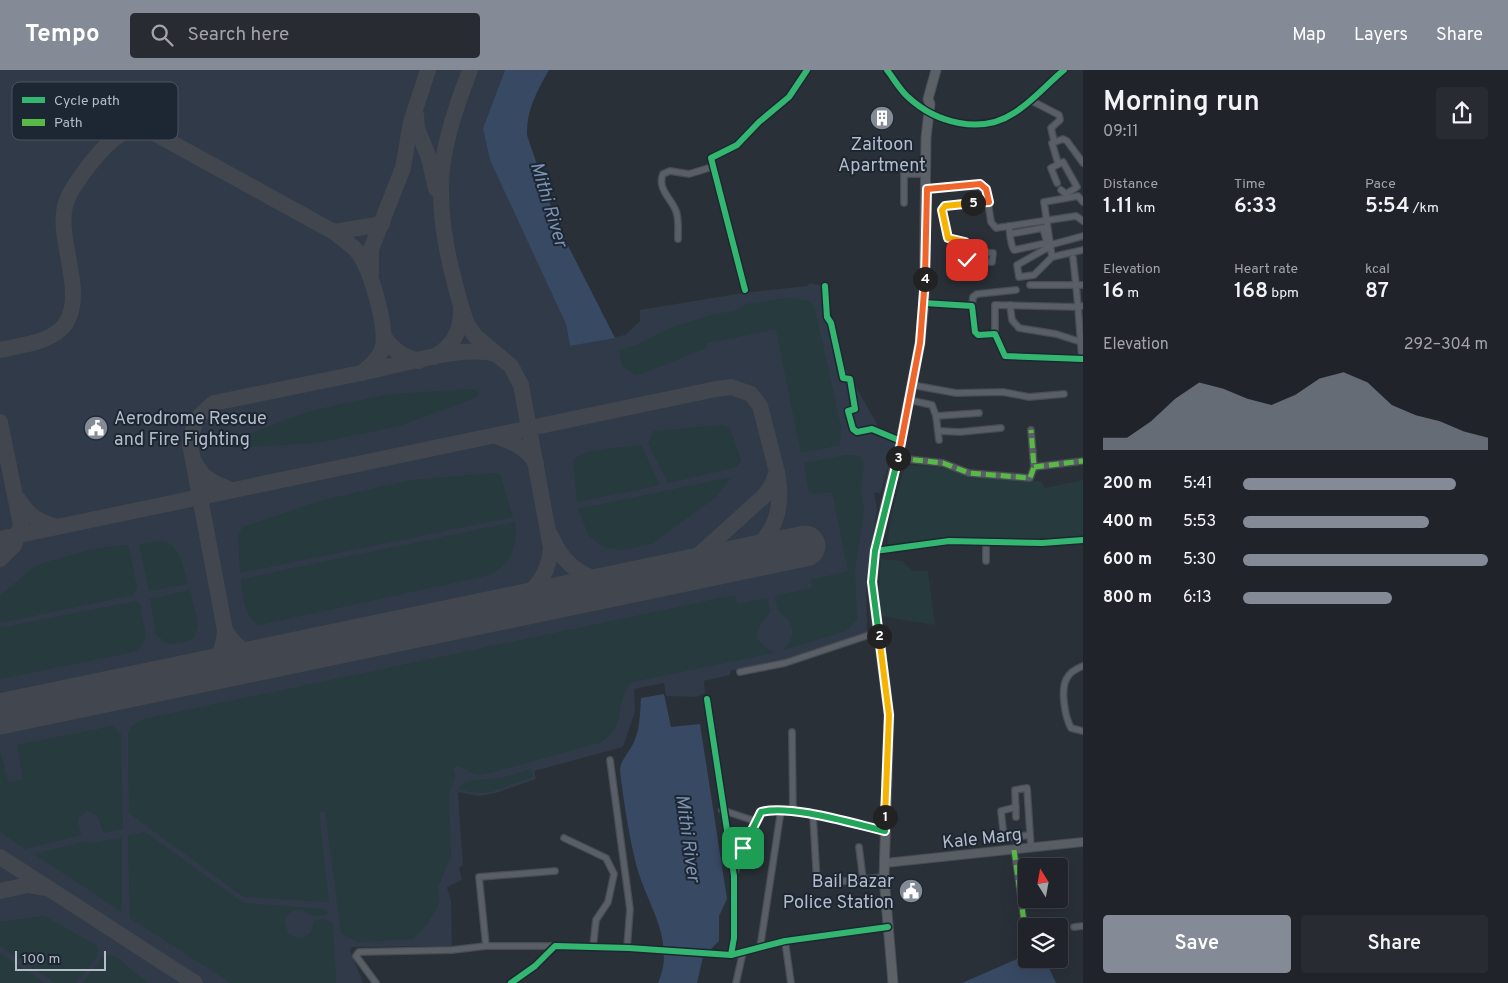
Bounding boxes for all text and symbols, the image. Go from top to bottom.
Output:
search box [130,13,480,58]
text: Tempo [25,20,100,50]
icon: search [148,21,176,49]
text: Search here [188,23,289,47]
text: Map [1292,24,1326,47]
text: Layers [1354,24,1408,47]
text: Share [1436,24,1483,47]
legend [12,82,178,140]
text: Morning run [1103,85,1260,121]
button: share [1436,87,1488,139]
text: Cycle path [54,93,120,110]
building icon: Zaitoon Apartment [869,105,895,131]
text: Path [54,115,83,132]
text: 09:11 [1103,122,1138,142]
place label: Zaitoon Apartment [838,134,926,178]
water label: Mithi River [524,159,573,252]
text: Distance [1103,176,1158,193]
text: Time [1234,176,1265,193]
text: Pace [1365,176,1396,193]
pin: 5 [960,190,986,216]
text: 1.11 [1103,193,1133,220]
text: 6:33 [1234,193,1277,220]
text: 5:54 [1365,193,1410,220]
text: 5 [969,195,978,212]
text: km [1133,200,1155,217]
text: /km [1410,200,1439,217]
pin [946,239,988,281]
icon: check [953,246,981,274]
text: Elevation [1103,261,1161,278]
text: Heart rate [1234,261,1298,278]
text: kcal [1365,261,1390,278]
pin: 4 [912,266,938,292]
text: 4 [921,271,930,288]
text: 16 [1103,278,1124,305]
text: 168 [1234,278,1268,305]
text: 87 [1365,278,1389,305]
text: m [1124,285,1139,302]
text: bpm [1268,285,1299,302]
text: Elevation [1103,335,1169,355]
text: 292–304 m [1404,335,1488,355]
place label: Aerodrome Rescue and Fire Fighting [114,408,267,452]
public building icon: Aerodrome Rescue and Fire Fighting [83,415,109,441]
pin: 3 [886,446,910,470]
text: 3 [894,450,903,467]
text: 200 m [1103,474,1152,494]
text: 5:41 [1183,474,1212,494]
text: 400 m [1103,512,1152,532]
text: 5:53 [1183,512,1216,532]
text: 600 m [1103,550,1152,570]
text: 5:30 [1183,550,1216,570]
text: 800 m [1103,588,1152,608]
text: 6:13 [1183,588,1212,608]
pin: 2 [866,624,892,648]
text: 2 [875,628,884,645]
water label: Mithi River [669,793,705,885]
pin: 1 [872,804,898,830]
text: 1 [883,809,888,826]
street label: Kale Marg [941,824,1023,855]
pin [722,827,764,869]
icon: arrive [729,834,757,862]
north arrow [1018,858,1068,908]
map controls [1018,858,1068,968]
place label: Bail Bazar Police Station [783,871,894,915]
public building icon: Bail Bazar Police Station [898,878,924,904]
button: Save [1103,915,1291,973]
button: Share [1301,915,1488,973]
button: layers [1018,918,1068,968]
scale bar [15,948,106,971]
text: 100 m [22,951,60,968]

